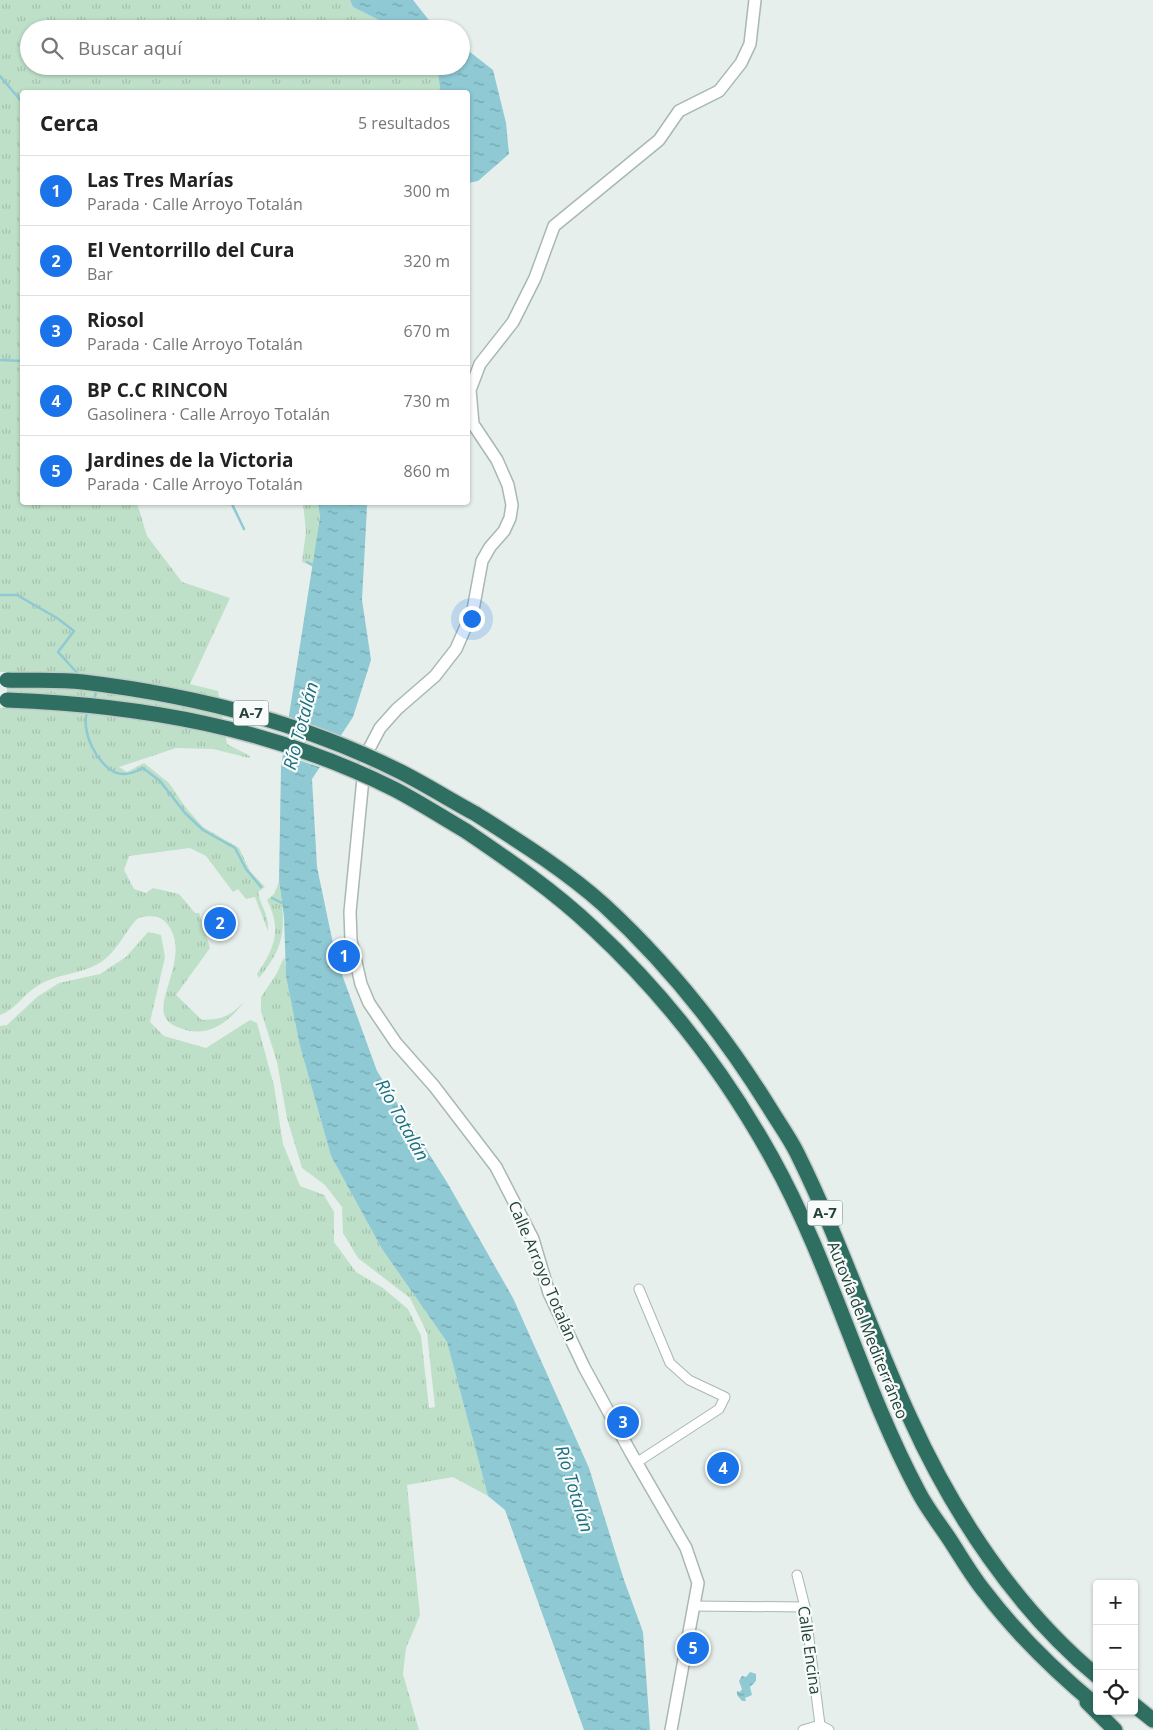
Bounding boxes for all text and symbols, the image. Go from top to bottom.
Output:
search box [20,20,470,75]
icon: search [38,34,66,62]
text: Buscar aquí [78,35,182,61]
text: Cerca [40,109,99,137]
text: 5 resultados [358,112,450,134]
text: Las Tres Marías [87,167,234,193]
text: 1 [51,180,61,202]
text: 300 m [404,180,450,202]
text: Parada · Calle Arroyo Totalán [87,193,303,215]
text: El Ventorrillo del Cura [87,237,294,263]
text: 2 [51,250,61,272]
text: 320 m [404,250,450,272]
text: Bar [87,263,113,285]
text: Riosol [87,307,144,333]
text: 3 [51,320,61,342]
text: 670 m [404,320,450,342]
text: Parada · Calle Arroyo Totalán [87,333,303,355]
text: BP C.C RINCON [87,377,228,403]
text: 4 [51,390,61,412]
text: 730 m [404,390,450,412]
text: Gasolinera · Calle Arroyo Totalán [87,403,330,425]
text: Jardines de la Victoria [87,447,294,473]
text: 5 [51,460,61,482]
text: 860 m [404,460,450,482]
text: Parada · Calle Arroyo Totalán [87,473,303,495]
your location [459,606,485,632]
water label: Río Totalán [277,679,323,772]
road number: A-7 [234,700,268,726]
pin: 2 [204,904,236,942]
pin: 1 [328,937,360,975]
water label: Río Totalán [371,1074,435,1165]
street label: Calle Arroyo Totalán [503,1197,583,1345]
road number: A-7 [808,1200,842,1226]
street label: Autovía del Mediterráneo [822,1238,914,1422]
pin: 3 [607,1403,639,1441]
water label: Río Totalán [550,1442,600,1535]
pin: 4 [707,1449,739,1487]
map controls [1093,1580,1138,1715]
button: + [1093,1580,1138,1625]
street label: Calle Encina [793,1604,827,1696]
button: − [1093,1625,1138,1670]
pin: 5 [677,1629,709,1667]
button: locate [1093,1670,1138,1715]

